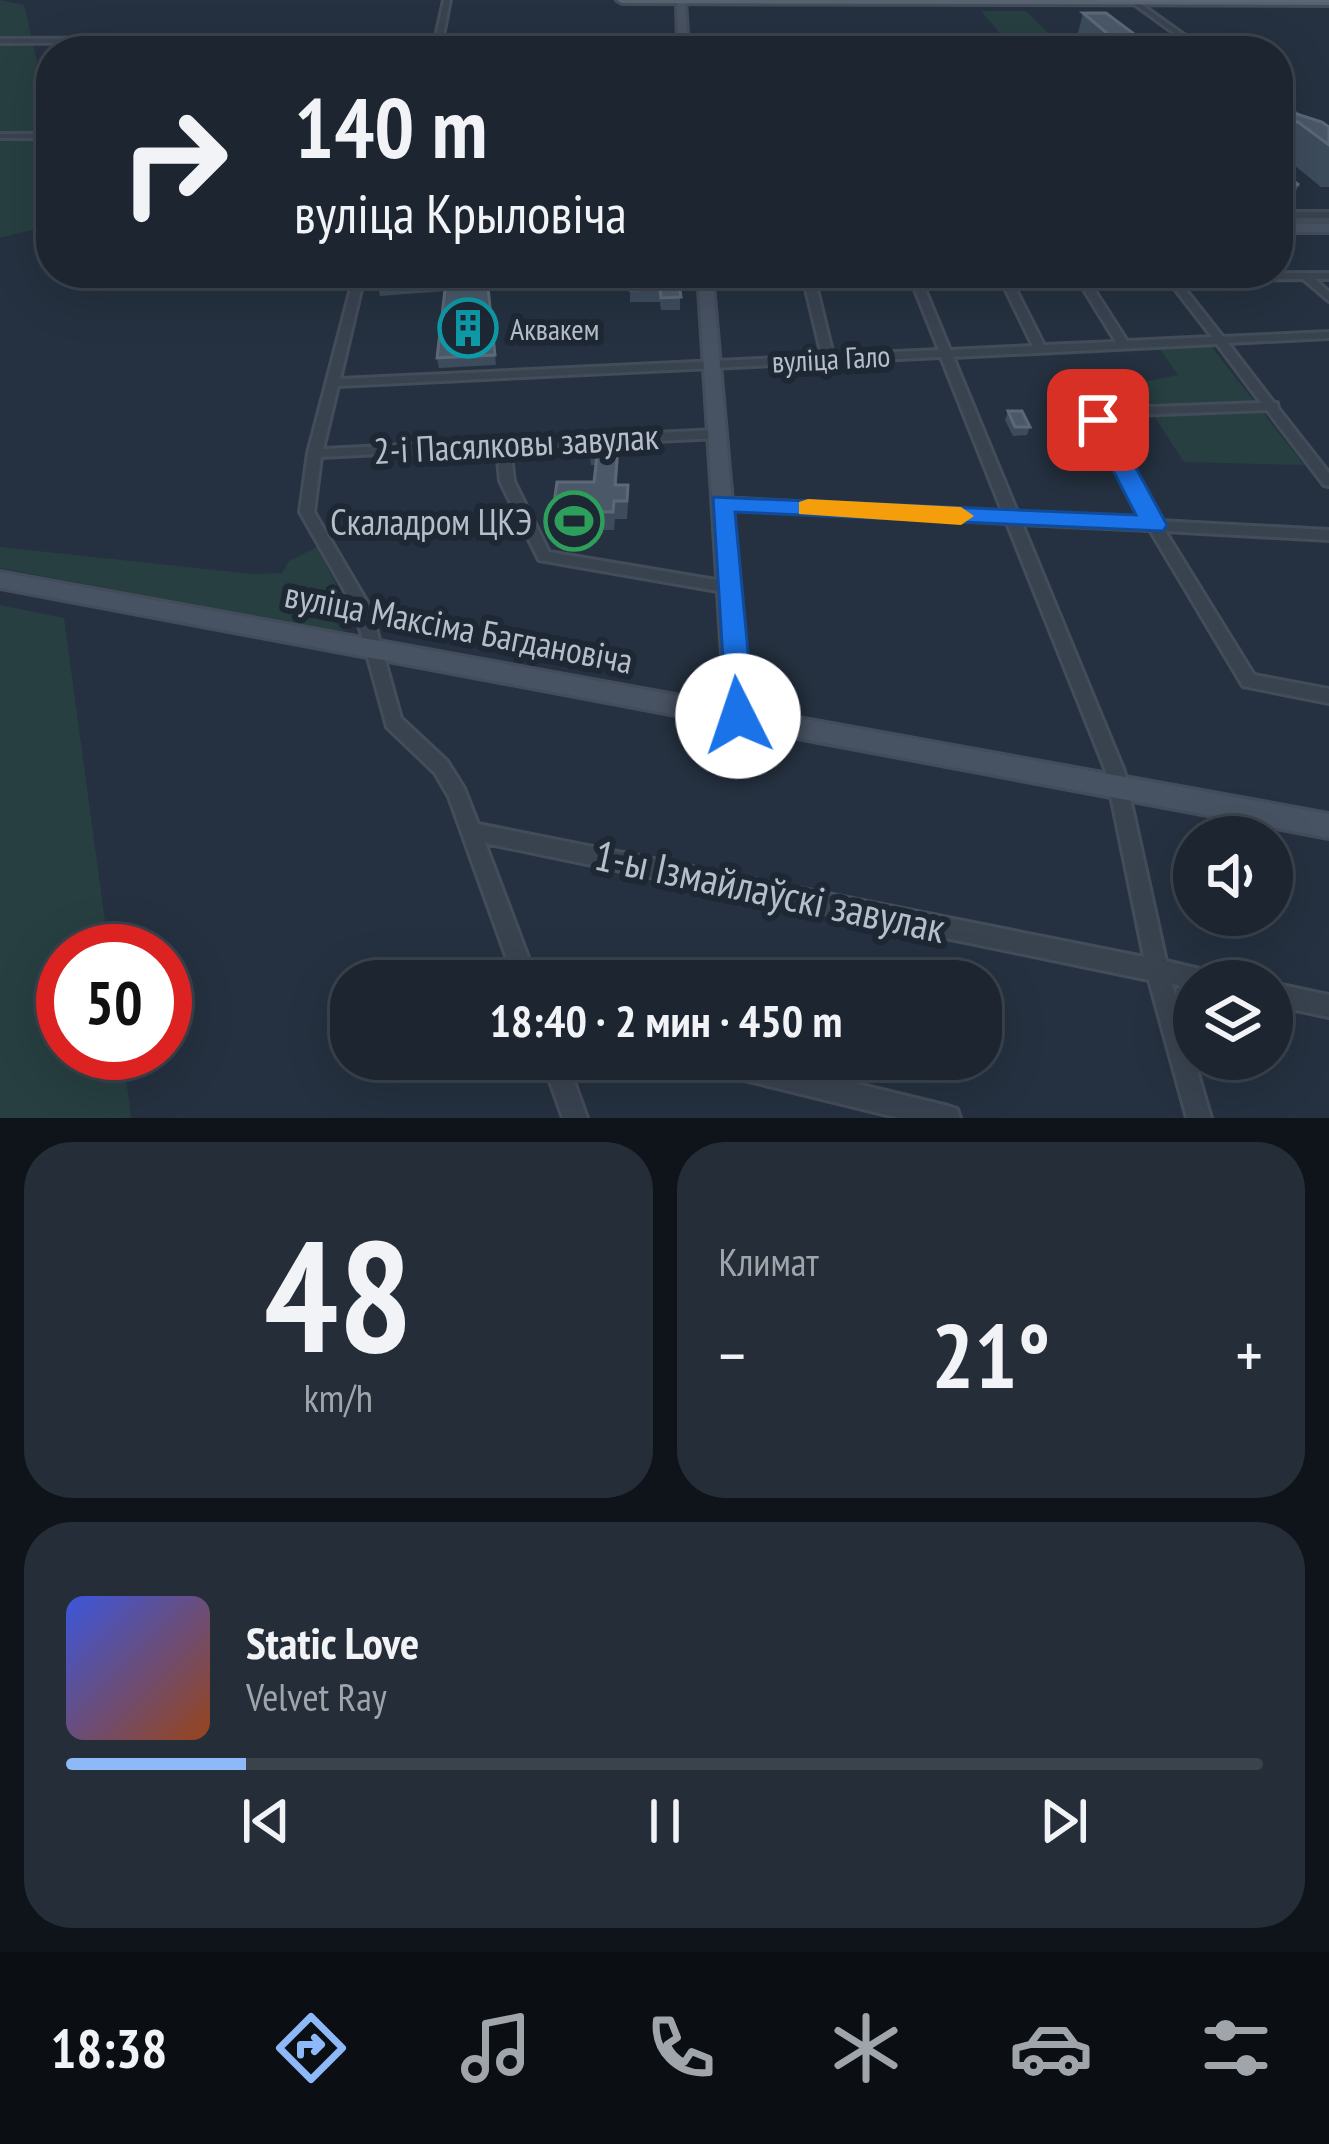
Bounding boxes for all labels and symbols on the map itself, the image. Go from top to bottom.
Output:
building icon: Аквакем [437,297,499,359]
place label: Аквакем [510,309,599,348]
street label: вуліца Гало [771,335,891,381]
pin [1047,369,1149,471]
street label: 2-і Пасялковы завулак [372,412,660,474]
sports icon: Скаладром ЦКЭ [543,490,605,552]
place label: Скаладром ЦКЭ [330,498,532,545]
street label: вуліца Максіма Багдановіча [281,570,637,684]
position arrow [675,653,801,779]
street label: 1-ы Ізмайлаўскі завулак [590,827,950,955]
speed limit sign: 50 [36,924,192,1080]

